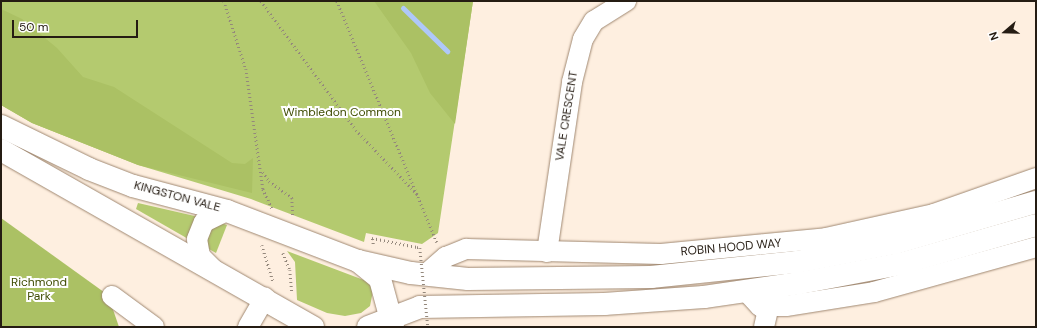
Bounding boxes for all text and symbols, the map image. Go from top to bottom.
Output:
scale bar [14,12,140,38]
north arrow [985,12,1025,52]
text: 50 m [19,19,48,35]
text: N [986,30,1002,42]
street label: VALE CRESCENT [553,70,581,162]
park label: Wimbledon Common [283,106,401,120]
street label: KINGSTON VALE [132,179,222,215]
street label: ROBIN HOOD WAY [680,236,782,260]
park label: Richmond Park [11,276,67,304]

